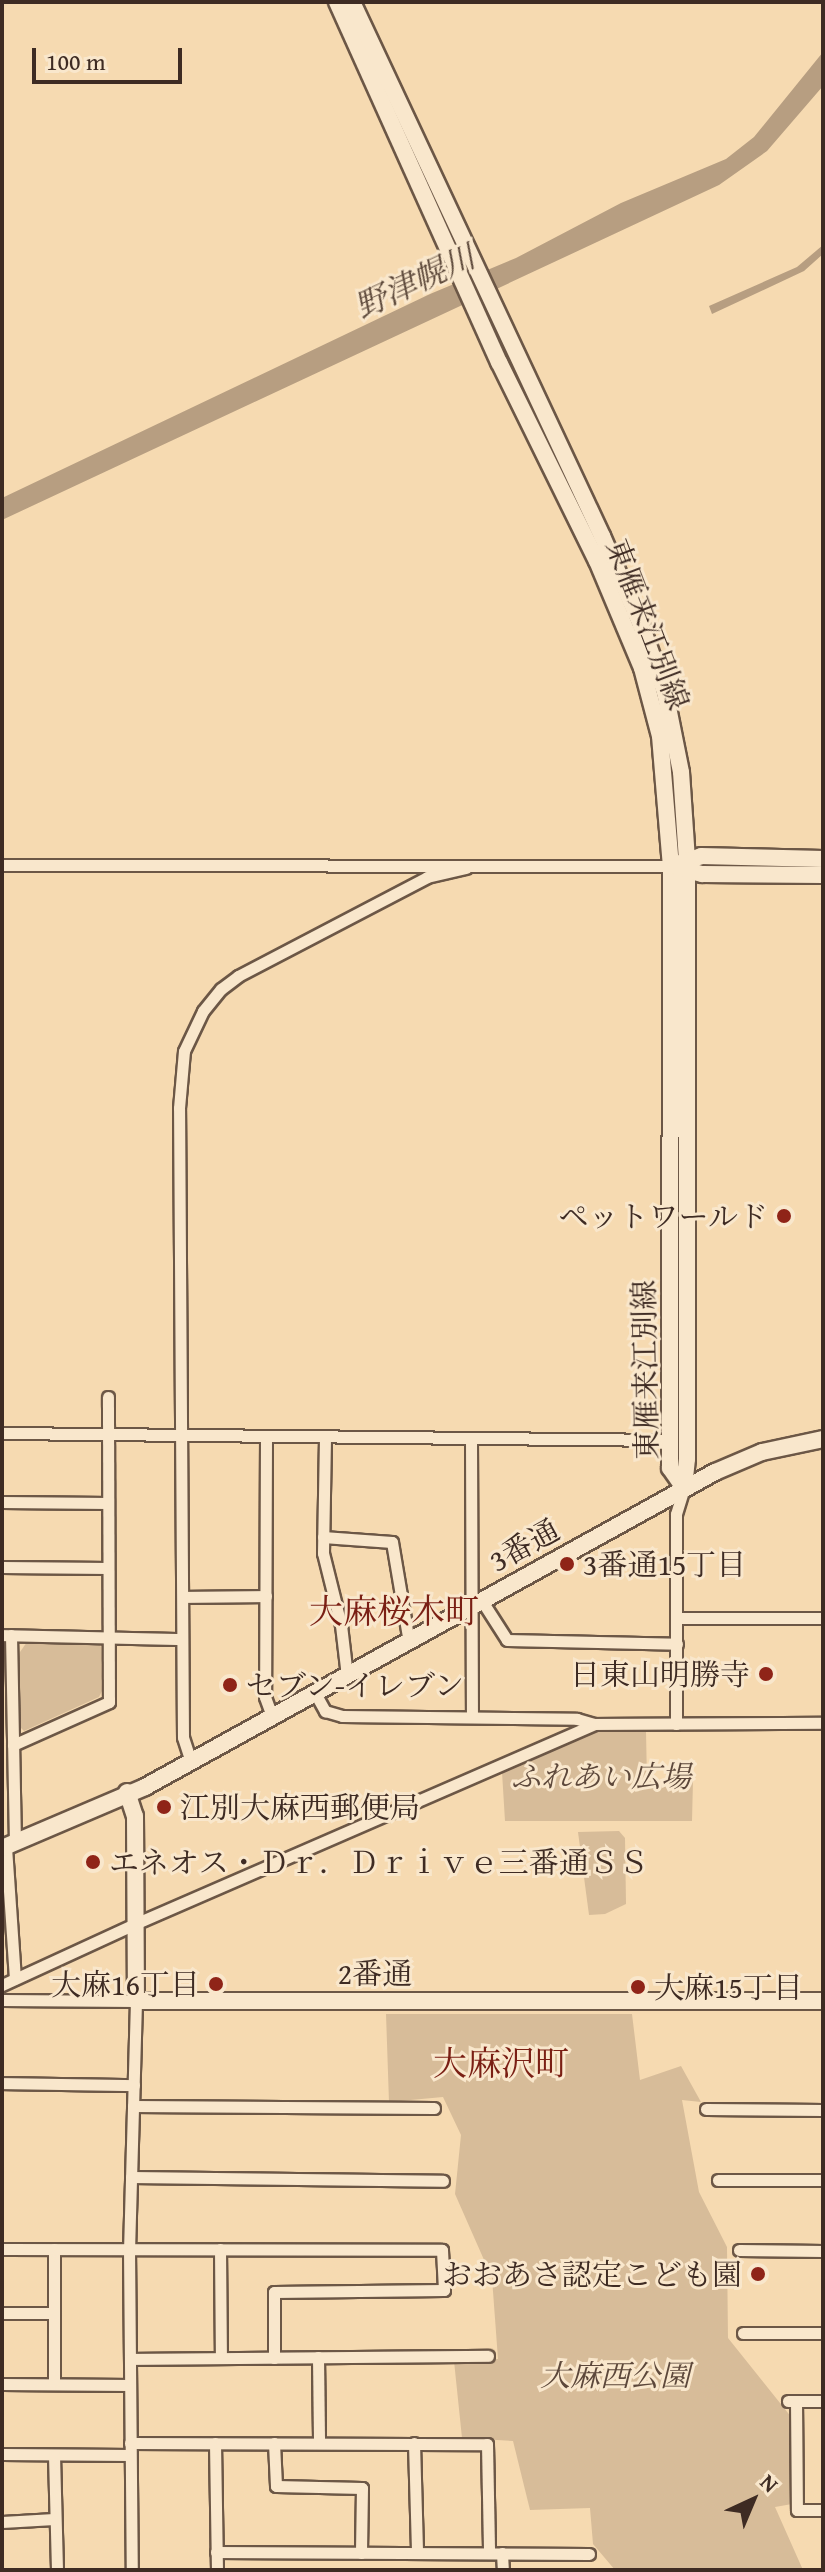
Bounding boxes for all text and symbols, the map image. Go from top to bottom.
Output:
scale bar [36,32,186,82]
text: 100 m [46,44,106,79]
water label: 野津幌川 [349,238,481,326]
street label: 東雁来江別線 [599,534,697,714]
place label: ペットワールド [558,1198,768,1234]
marker: ペットワールド [775,1207,793,1225]
street label: 東雁来江別線 [625,1280,665,1460]
street label: 3番通 [483,1511,565,1579]
place label: 3番通15丁目 [583,1546,746,1582]
marker: 3番通15丁目 [558,1555,576,1573]
district label: 大麻桜木町 [309,1591,479,1631]
place label: 日東山明勝寺 [570,1656,750,1692]
marker: 日東山明勝寺 [757,1665,775,1683]
place label: セブン-イレブン [246,1667,466,1703]
marker: セブン-イレブン [221,1676,239,1694]
park label: ふれあい広場 [511,1758,691,1794]
place label: 江別大麻西郵便局 [180,1789,420,1825]
marker: 江別大麻西郵便局 [155,1798,173,1816]
place label: エネオス・Ｄｒ．Ｄｒｉｖｅ三番通ＳＳ [109,1844,649,1880]
marker: エネオス・Ｄｒ．Ｄｒｉｖｅ三番通ＳＳ [84,1853,102,1871]
street label: 2番通 [338,1955,412,1991]
place label: 大麻16丁目 [51,1966,200,2002]
place label: 大麻15丁目 [654,1969,803,2005]
marker: 大麻16丁目 [207,1975,225,1993]
marker: 大麻15丁目 [629,1978,647,1996]
district label: 大麻沢町 [433,2043,569,2083]
place label: おおあさ認定こども園 [442,2256,742,2292]
marker: おおあさ認定こども園 [749,2265,767,2283]
park label: 大麻西公園 [540,2357,690,2393]
north arrow [713,2460,793,2540]
text: N [753,2466,786,2499]

